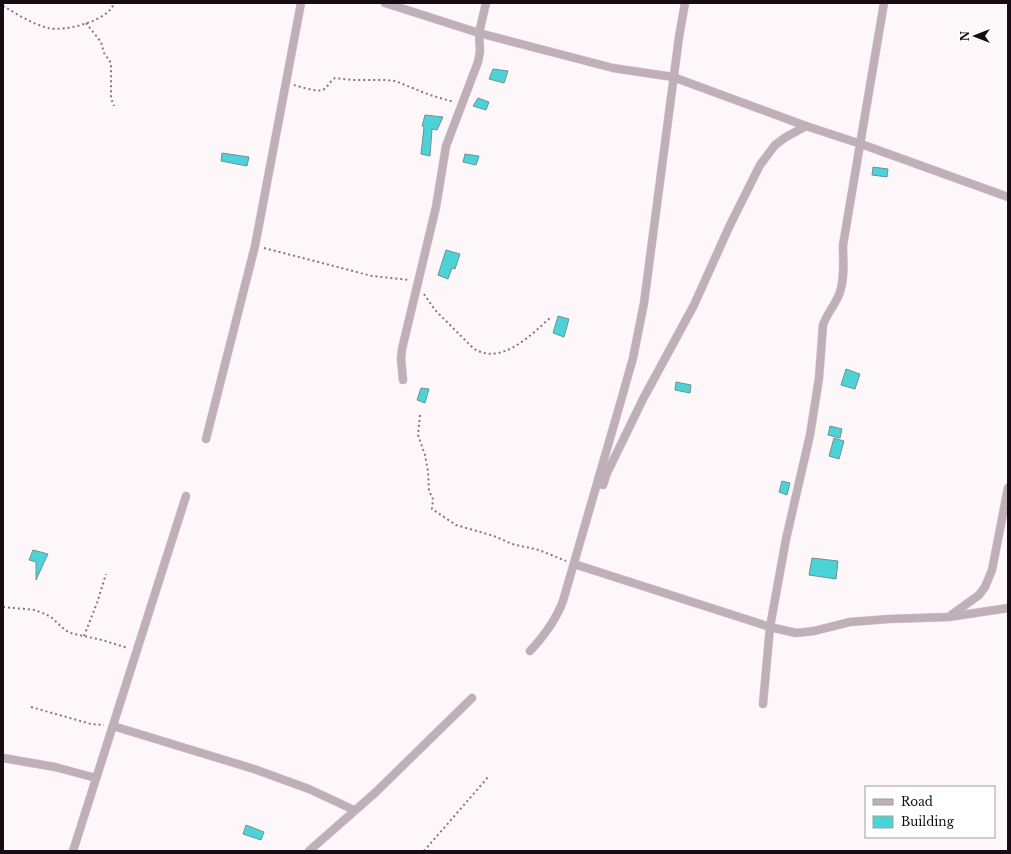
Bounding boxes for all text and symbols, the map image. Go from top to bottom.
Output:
north arrow [955,16,995,56]
text: N [958,30,972,41]
legend [865,786,995,838]
text: Road [901,794,933,809]
text: Building [901,814,955,829]

